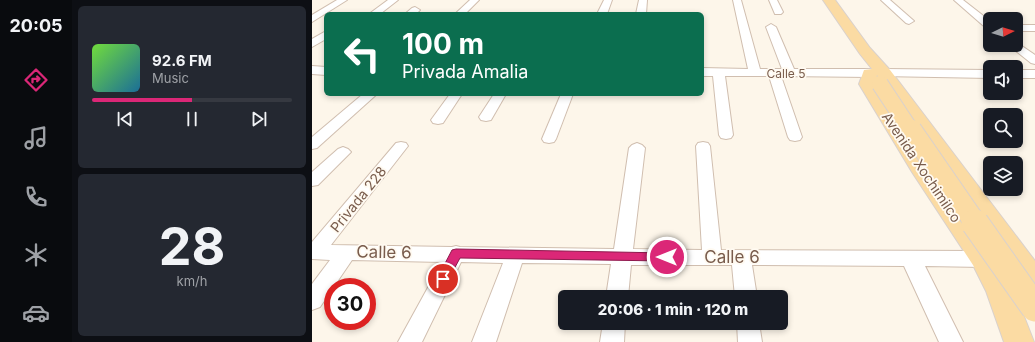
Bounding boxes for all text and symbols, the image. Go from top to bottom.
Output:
north arrow [983,12,1023,52]
map controls [983,12,1023,196]
text: 20:05 [9,15,63,36]
text: 100 m [402,27,484,61]
icon: left [336,28,388,80]
text: 92.6 FM [152,51,212,70]
button: sound [983,60,1023,100]
text: Privada Amalia [402,61,528,82]
icon: directions [22,66,50,94]
street label: Calle 5 [767,66,805,81]
text: Music [152,70,189,86]
icon: previous [114,108,136,130]
icon: pause [181,108,203,130]
icon: next [248,108,270,130]
button: search [983,108,1023,148]
street label: Avenida Xochimilco [879,109,965,225]
icon: music [22,124,50,152]
button: layers [983,156,1023,196]
street label: Privada 228 [326,163,390,235]
icon: phone [22,183,50,211]
text: 28 [159,215,225,278]
position arrow [646,236,688,278]
icon: climate [22,241,50,269]
street label: Calle 6 [356,242,412,262]
street label: Calle 6 [704,247,760,267]
pin [426,262,460,296]
icon: arrive [432,268,454,290]
text: km/h [177,273,207,289]
speed limit sign: 30 [324,278,376,330]
icon: car [22,299,50,327]
text: 20:06 · 1 min · 120 m [598,300,748,319]

